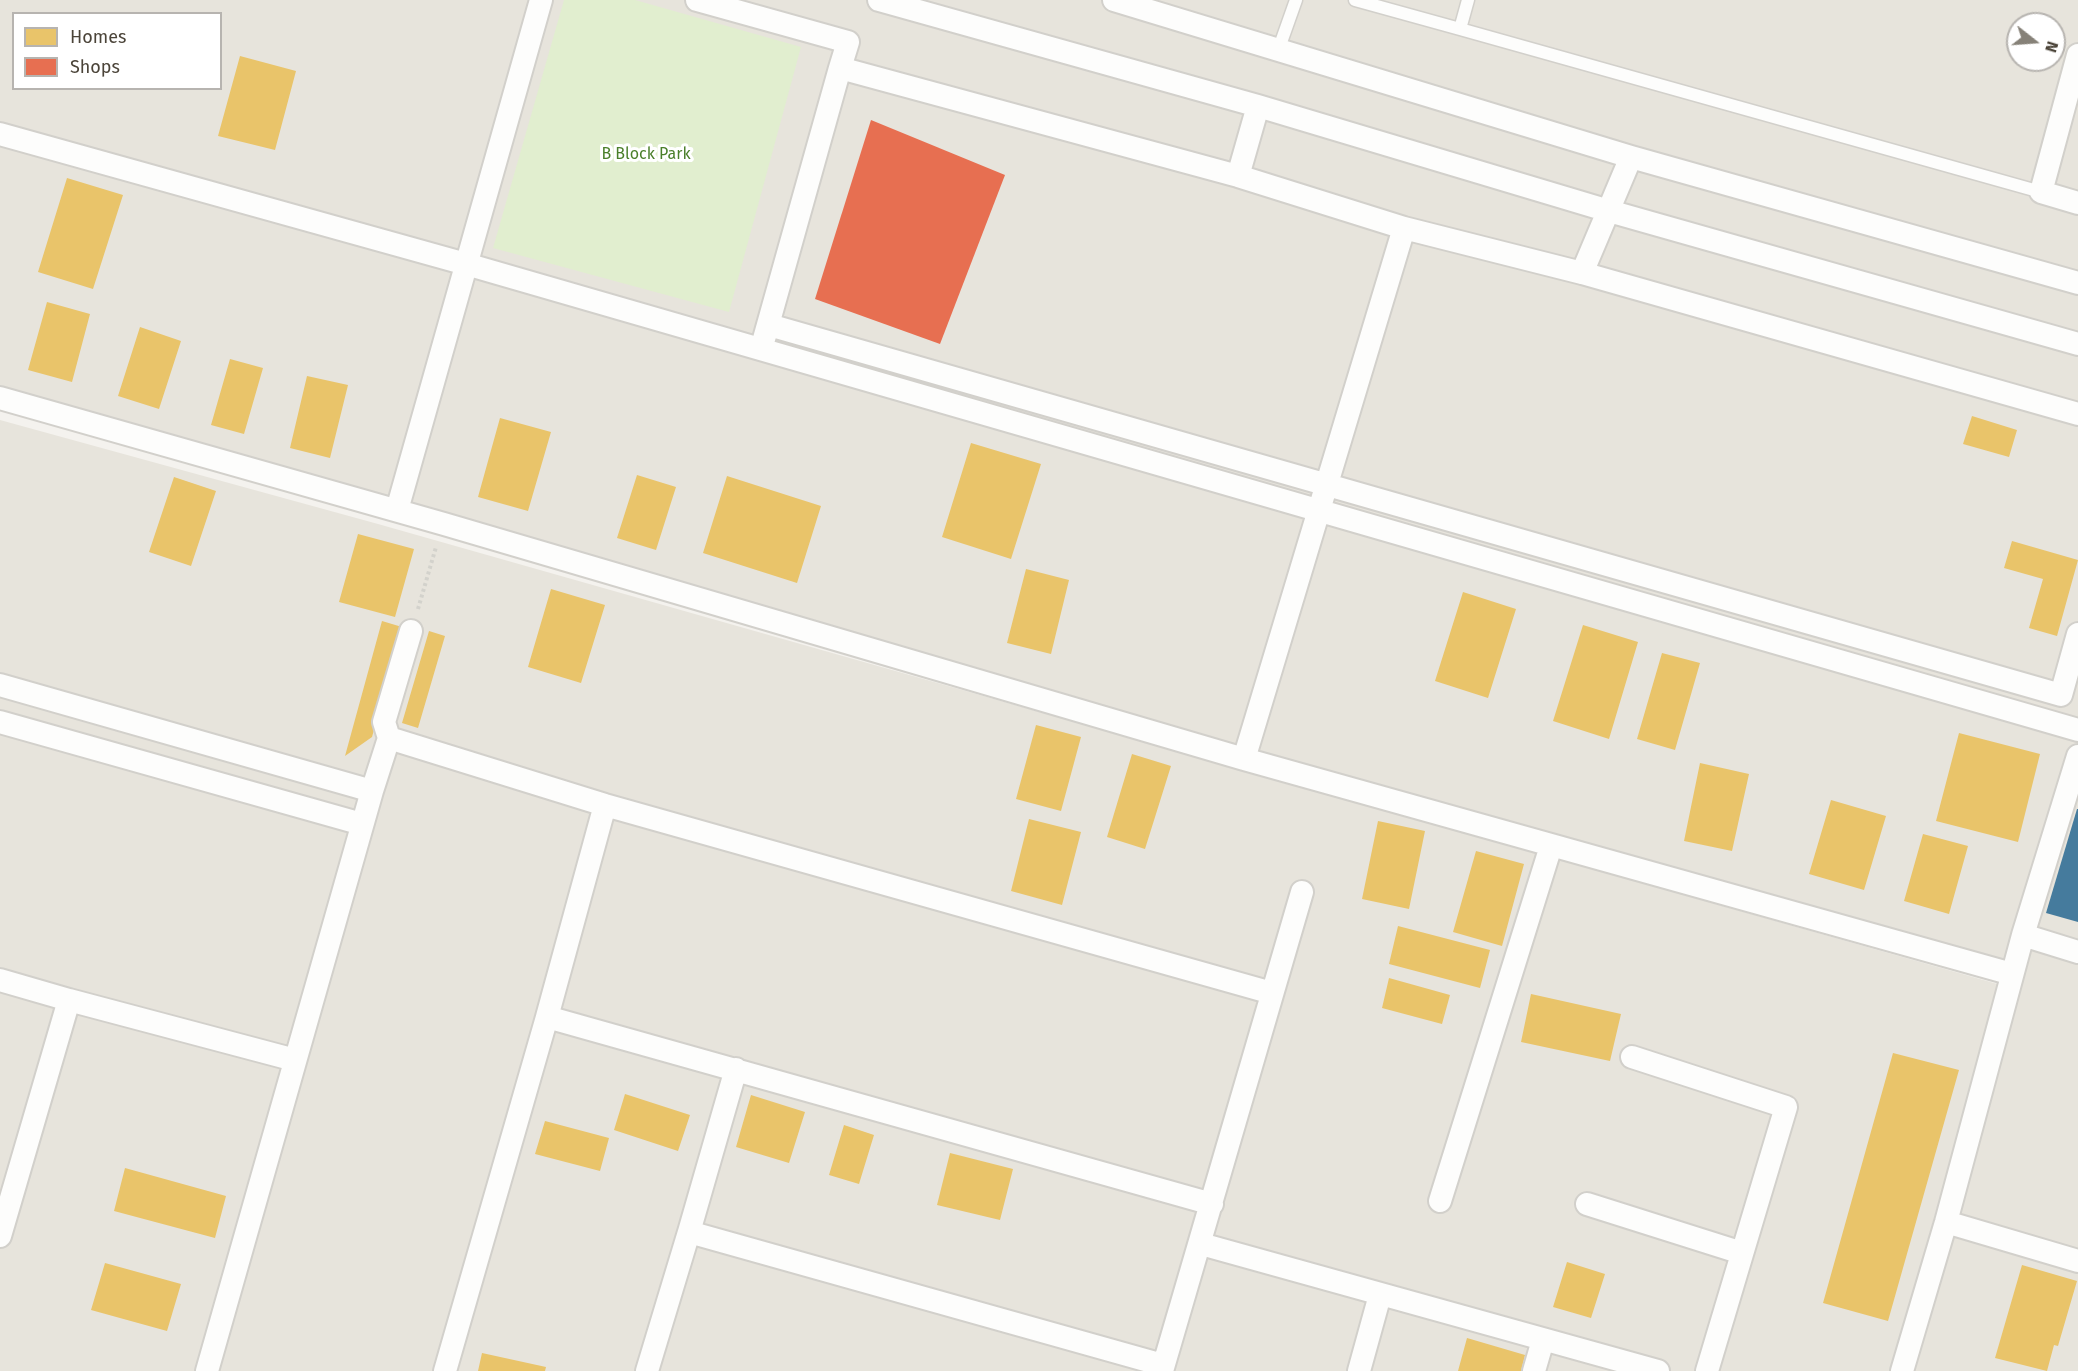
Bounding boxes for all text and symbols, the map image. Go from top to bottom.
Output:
legend [12,12,222,90]
north arrow [2006,12,2066,72]
text: Homes [70,26,126,48]
text: N [2041,39,2062,55]
text: Shops [70,56,120,78]
park label: B Block Park [601,145,691,165]

